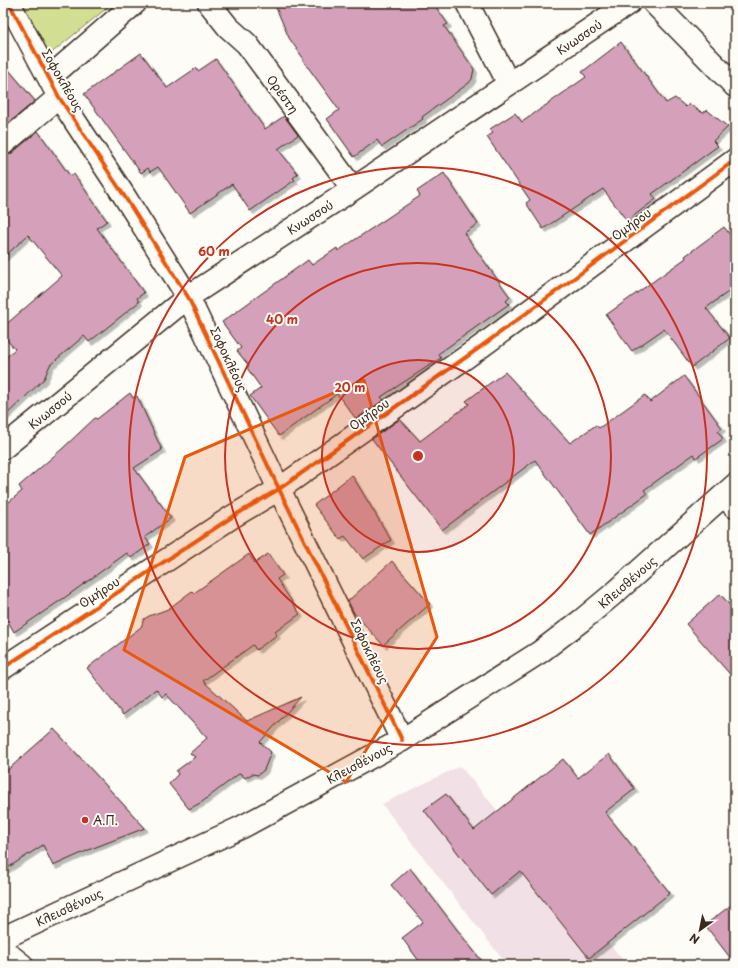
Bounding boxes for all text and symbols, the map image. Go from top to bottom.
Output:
street label: Κνωσσού [553,15,606,59]
street label: Σοφοκλέους [38,45,88,115]
street label: Ορέστη [263,71,303,117]
street label: Κνωσσού [283,195,337,239]
street label: Ομήρου [607,203,655,245]
text: 60 m [198,242,230,260]
text: 40 m [266,310,298,328]
street label: Σοφοκλέους [206,323,252,395]
text: 20 m [334,378,366,396]
street label: Κνωσσού [24,387,76,433]
street label: Ομήρου [345,394,393,434]
centre of rings [411,449,425,463]
street label: Κλεισθένους [594,552,660,612]
street label: Ομήρου [75,572,123,612]
street label: Σοφοκλέους [347,616,393,686]
street label: Κλεισθένους [323,738,395,788]
place label: Α.Π. [93,811,118,829]
marker: Α.Π. [80,815,90,825]
street label: Κλεισθένους [33,884,105,930]
north arrow [680,910,720,950]
text: N [686,929,703,948]

